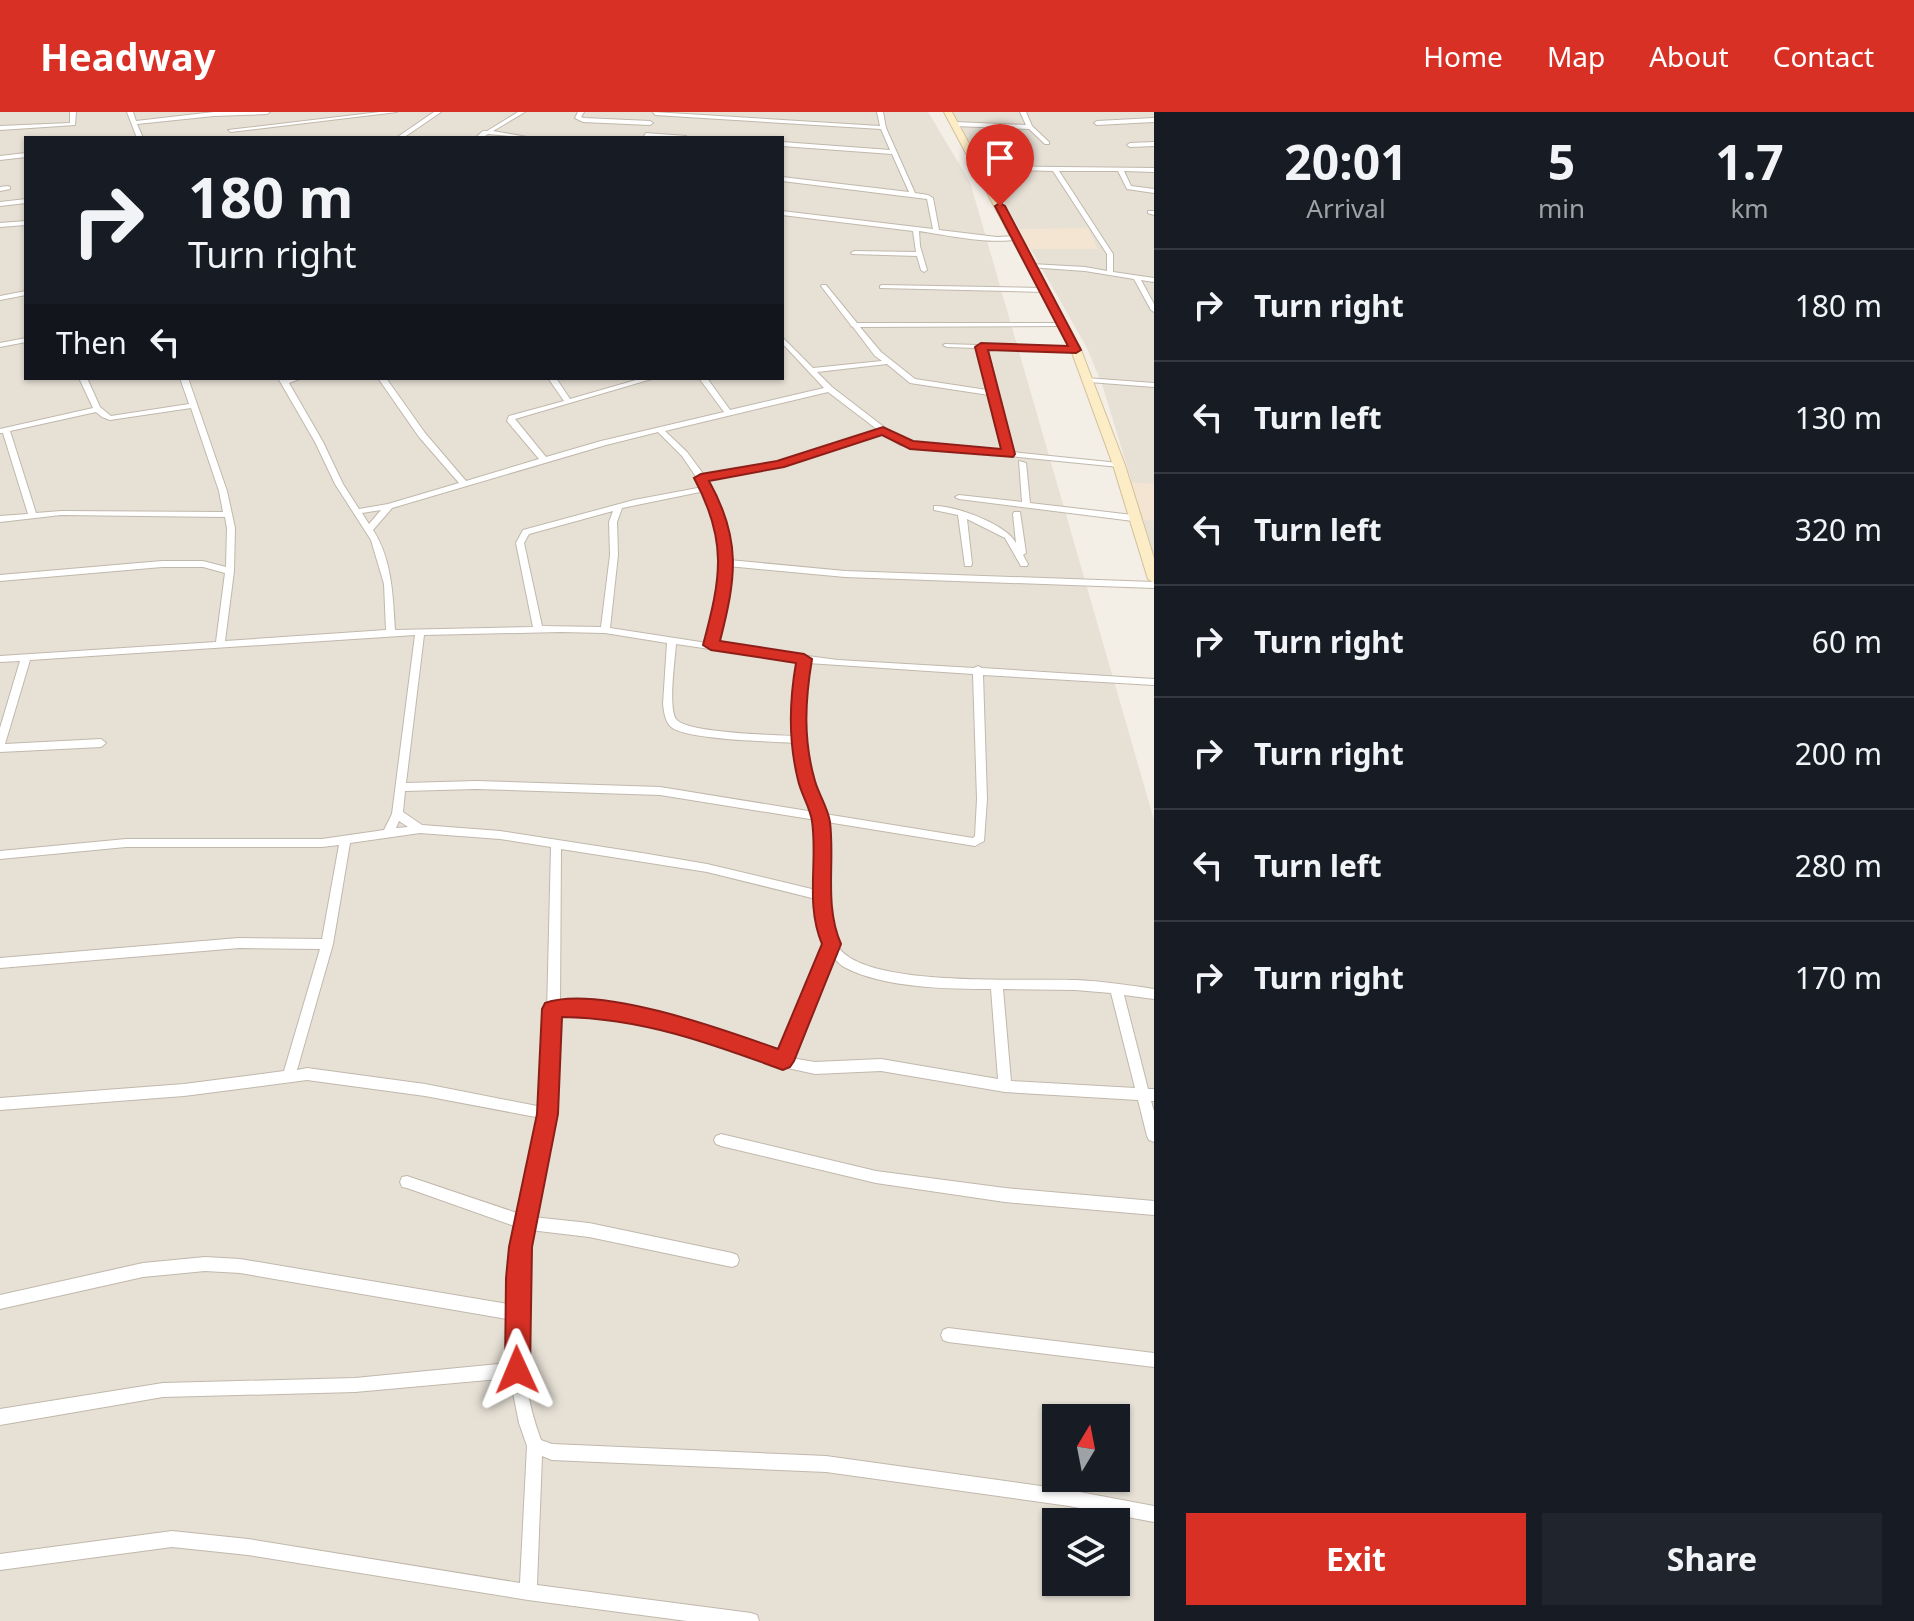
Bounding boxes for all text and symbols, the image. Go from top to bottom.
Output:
text: Headway [40,30,216,82]
text: Home [1423,37,1503,75]
text: Map [1547,37,1605,75]
text: About [1649,37,1729,75]
text: Contact [1773,37,1874,75]
pin [966,124,1034,206]
text: 20:01 [1284,129,1408,194]
text: 5 [1548,129,1575,194]
text: 1.7 [1715,129,1784,194]
icon: arrive [978,136,1022,180]
text: 180 m [188,158,353,234]
icon: right [56,168,160,272]
text: Arrival [1306,190,1386,226]
text: min [1538,190,1585,226]
text: km [1730,190,1769,226]
text: Turn right [188,230,356,279]
icon: right [1186,283,1230,327]
text: Turn right [1254,285,1404,326]
text: 180 m [1795,285,1882,326]
icon: left [143,320,187,364]
text: Then [56,322,127,363]
icon: left [1186,395,1230,439]
text: Turn left [1254,397,1382,438]
text: 130 m [1795,397,1882,438]
icon: left [1186,507,1230,551]
text: Turn left [1254,509,1382,550]
text: 320 m [1795,509,1882,550]
icon: right [1186,619,1230,663]
text: Turn right [1254,621,1404,662]
text: 60 m [1812,621,1882,662]
icon: right [1186,731,1230,775]
text: Turn right [1254,733,1404,774]
text: 200 m [1795,733,1882,774]
icon: left [1186,843,1230,887]
text: Turn left [1254,845,1382,886]
text: 280 m [1795,845,1882,886]
icon: right [1186,955,1230,999]
text: Turn right [1254,957,1404,998]
text: 170 m [1795,957,1882,998]
position arrow [475,1328,559,1412]
north arrow [1042,1404,1130,1492]
map controls [1042,1404,1130,1596]
button: layers [1042,1508,1130,1596]
button: Exit [1186,1513,1526,1605]
button: Share [1542,1513,1882,1605]

